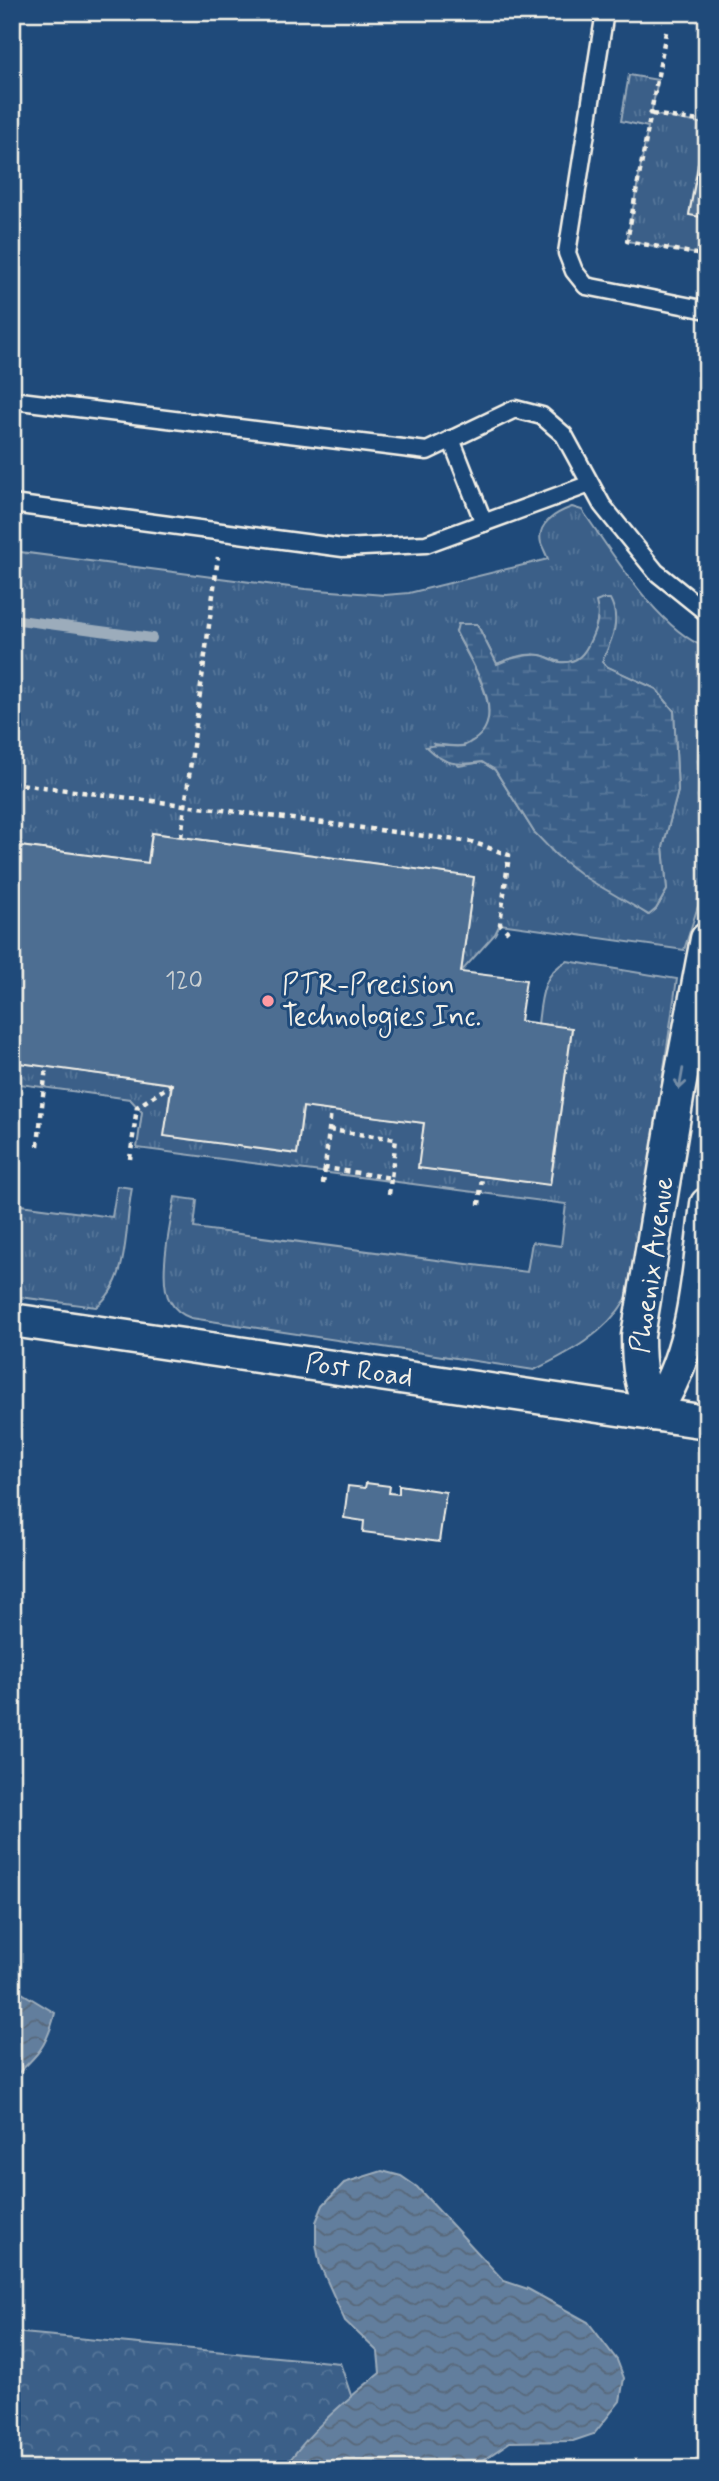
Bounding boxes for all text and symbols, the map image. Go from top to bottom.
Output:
house number: 120 [165,966,203,997]
place label: PTR-Precision Technologies Inc. [282,967,481,1038]
marker: PTR-Precision Technologies Inc. [260,993,276,1009]
one-way arrow [673,1067,687,1089]
street label: Phoenix Avenue [622,1174,684,1356]
street label: Post Road [303,1345,415,1397]

